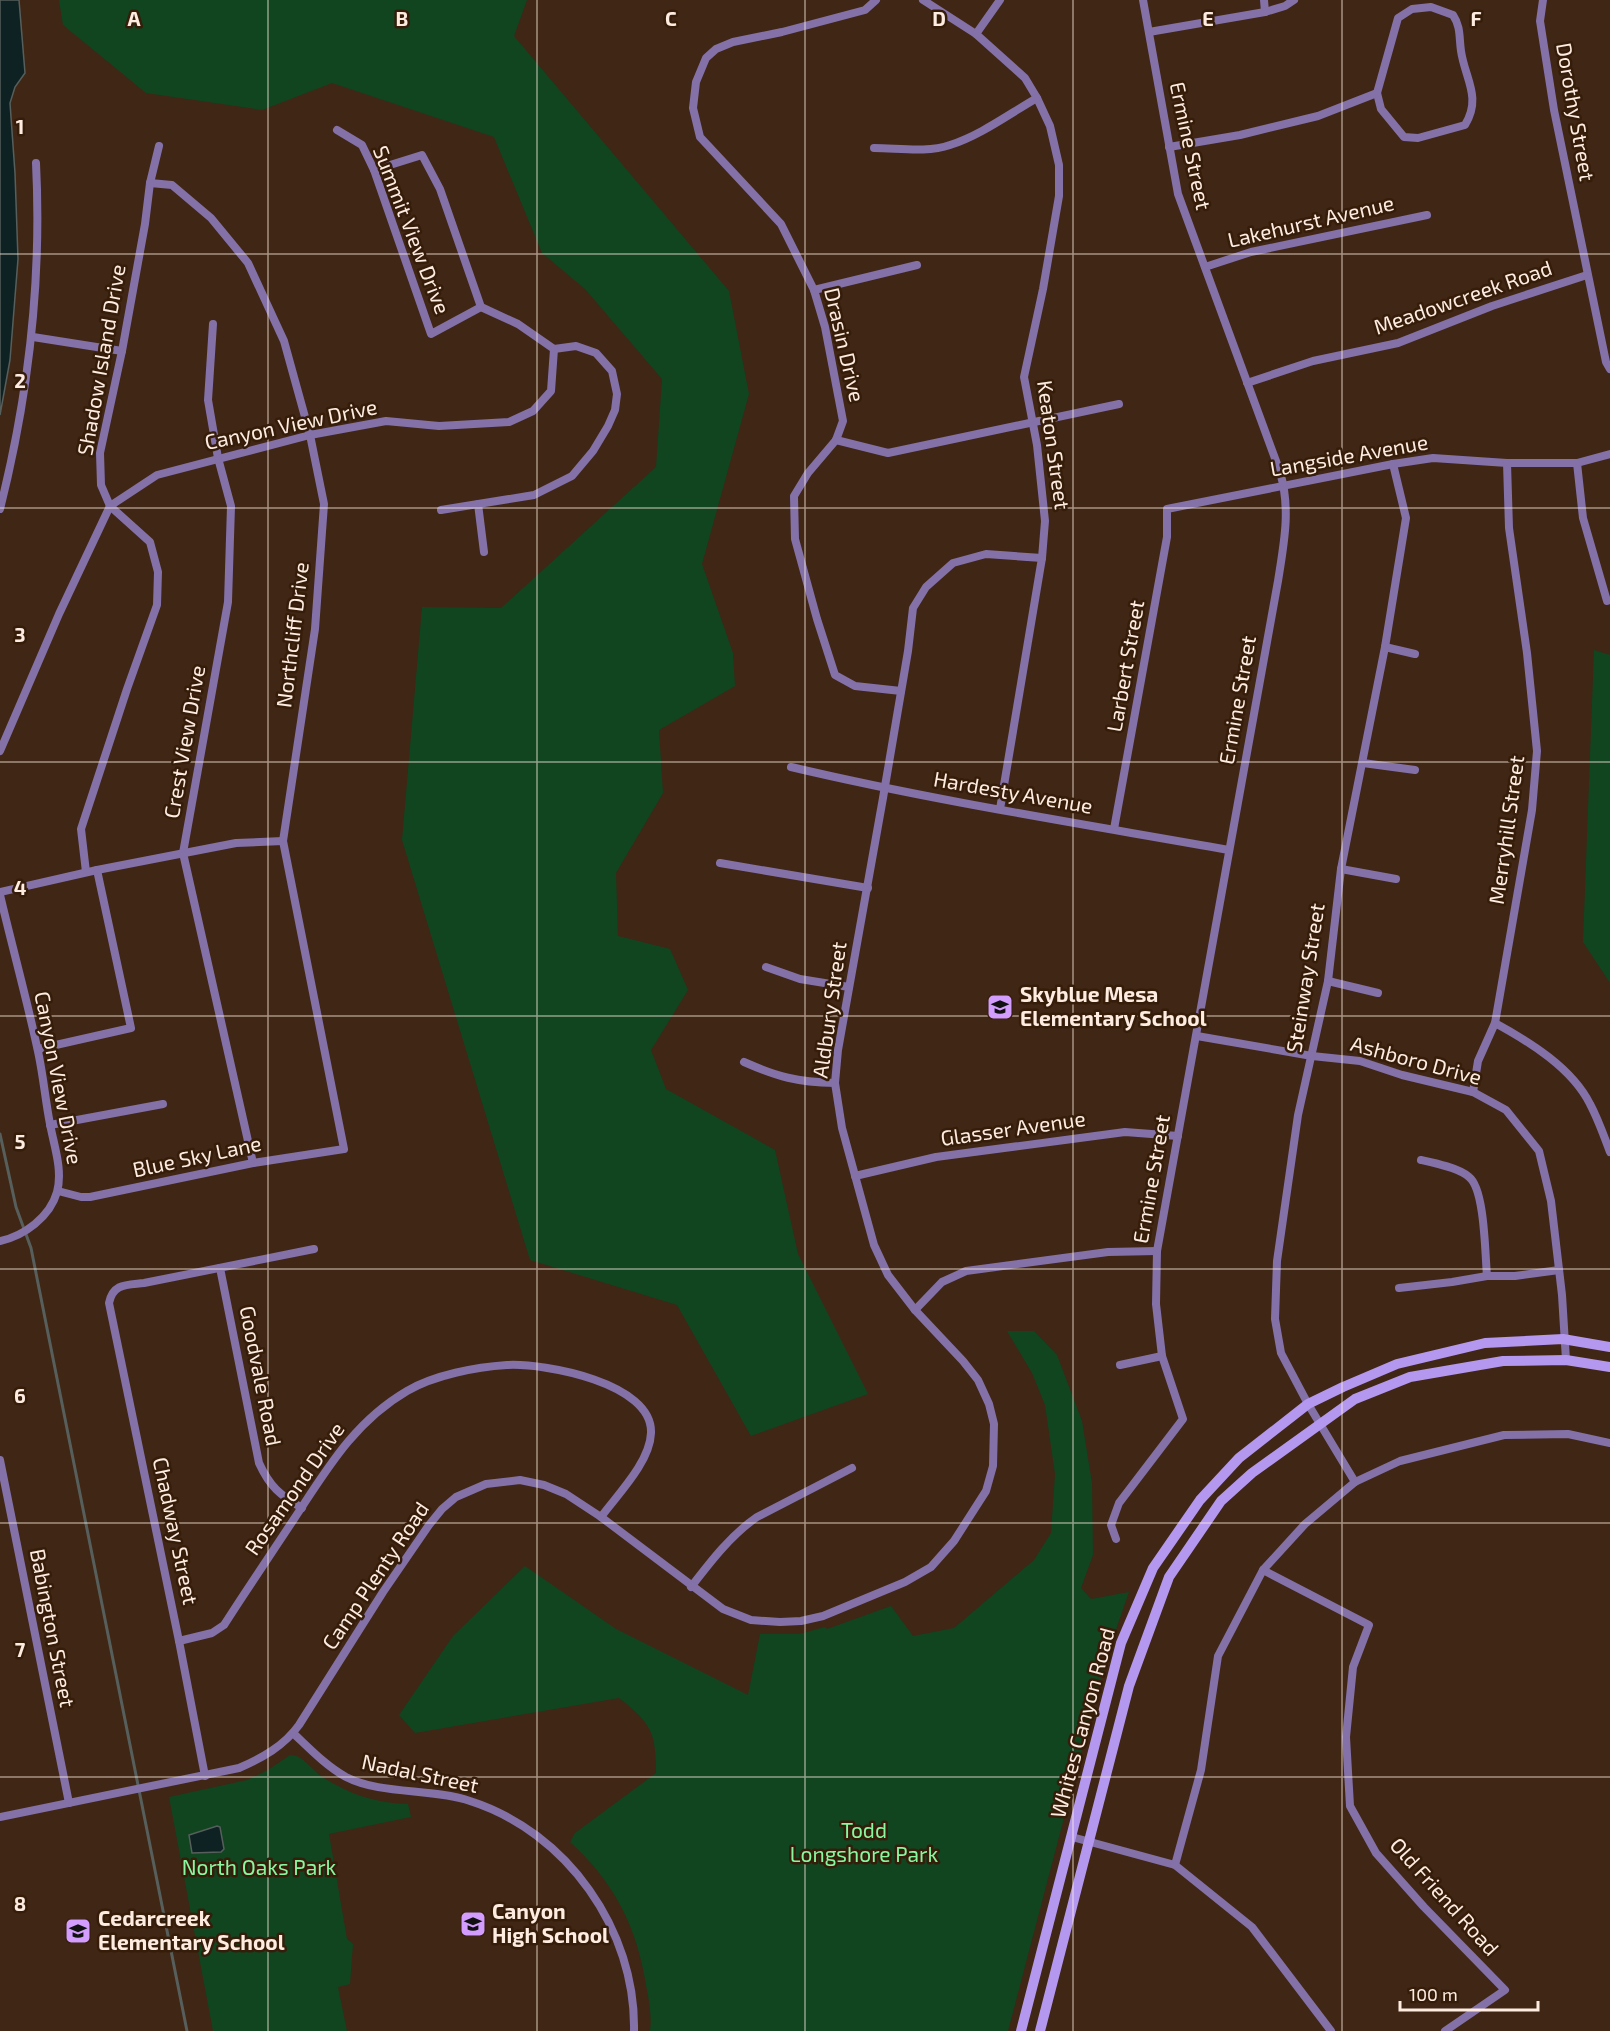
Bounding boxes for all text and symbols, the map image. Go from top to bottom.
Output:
text: A [127,6,141,30]
text: B [396,6,408,30]
text: C [665,6,677,30]
text: D [932,6,946,30]
text: E [1202,6,1214,30]
text: F [1470,6,1482,30]
street label: Dorothy Street [1552,41,1601,183]
street label: Ermine Street [1166,79,1217,212]
text: 1 [16,114,24,138]
street label: Summit View Drive [369,142,456,317]
street label: Lakehurst Avenue [1225,189,1396,252]
street label: Meadowcreek Road [1370,254,1555,339]
street label: Shadow Island Drive [71,262,130,457]
street label: Drasin Drive [820,285,871,404]
text: 2 [14,368,26,392]
street label: Keaton Street [1033,379,1076,511]
street label: Canyon View Drive [202,393,379,454]
street label: Langside Avenue [1268,428,1430,481]
street label: Northcliff Drive [270,561,313,709]
street label: Larbert Street [1101,598,1148,734]
text: 3 [14,622,26,646]
street label: Ermine Street [1213,633,1260,766]
street label: Crest View Drive [158,663,209,820]
street label: Merryhill Street [1483,754,1528,906]
street label: Hardesty Avenue [932,765,1095,818]
text: 4 [14,875,27,899]
street label: Steinway Street [1280,901,1329,1054]
street label: Aldbury Street [807,940,850,1080]
place label: Skyblue Mesa Elementary School [1020,981,1207,1031]
street label: Canyon View Drive [30,989,89,1166]
school or university icon: Skyblue Mesa Elementary School [985,992,1015,1022]
street label: Ashboro Drive [1348,1030,1485,1089]
street label: Glasser Avenue [939,1105,1087,1150]
street label: Ermine Street [1127,1112,1174,1245]
text: 5 [14,1129,26,1153]
street label: Blue Sky Lane [130,1130,263,1181]
street label: Goodvale Road [236,1304,287,1448]
text: 6 [14,1383,26,1407]
street label: Rosamond Drive [239,1417,349,1559]
street label: Chadway Street [149,1455,204,1607]
street label: Camp Plenty Road [316,1497,433,1654]
street label: Babington Street [26,1546,81,1709]
street label: Whites Canyon Road [1044,1625,1119,1820]
text: 7 [15,1637,26,1661]
street label: Nadal Street [360,1748,481,1797]
park label: Todd Longshore Park [790,1817,939,1866]
street label: Old Friend Road [1386,1832,1505,1960]
park label: North Oaks Park [182,1854,337,1879]
text: 8 [14,1891,26,1915]
place label: Canyon High School [492,1898,609,1947]
place label: Cedarcreek Elementary School [98,1905,285,1955]
school or university icon: Canyon High School [458,1909,488,1939]
school or university icon: Cedarcreek Elementary School [63,1916,93,1946]
scale bar [1400,1974,1538,2012]
text: 100 m [1409,1983,1458,2005]

